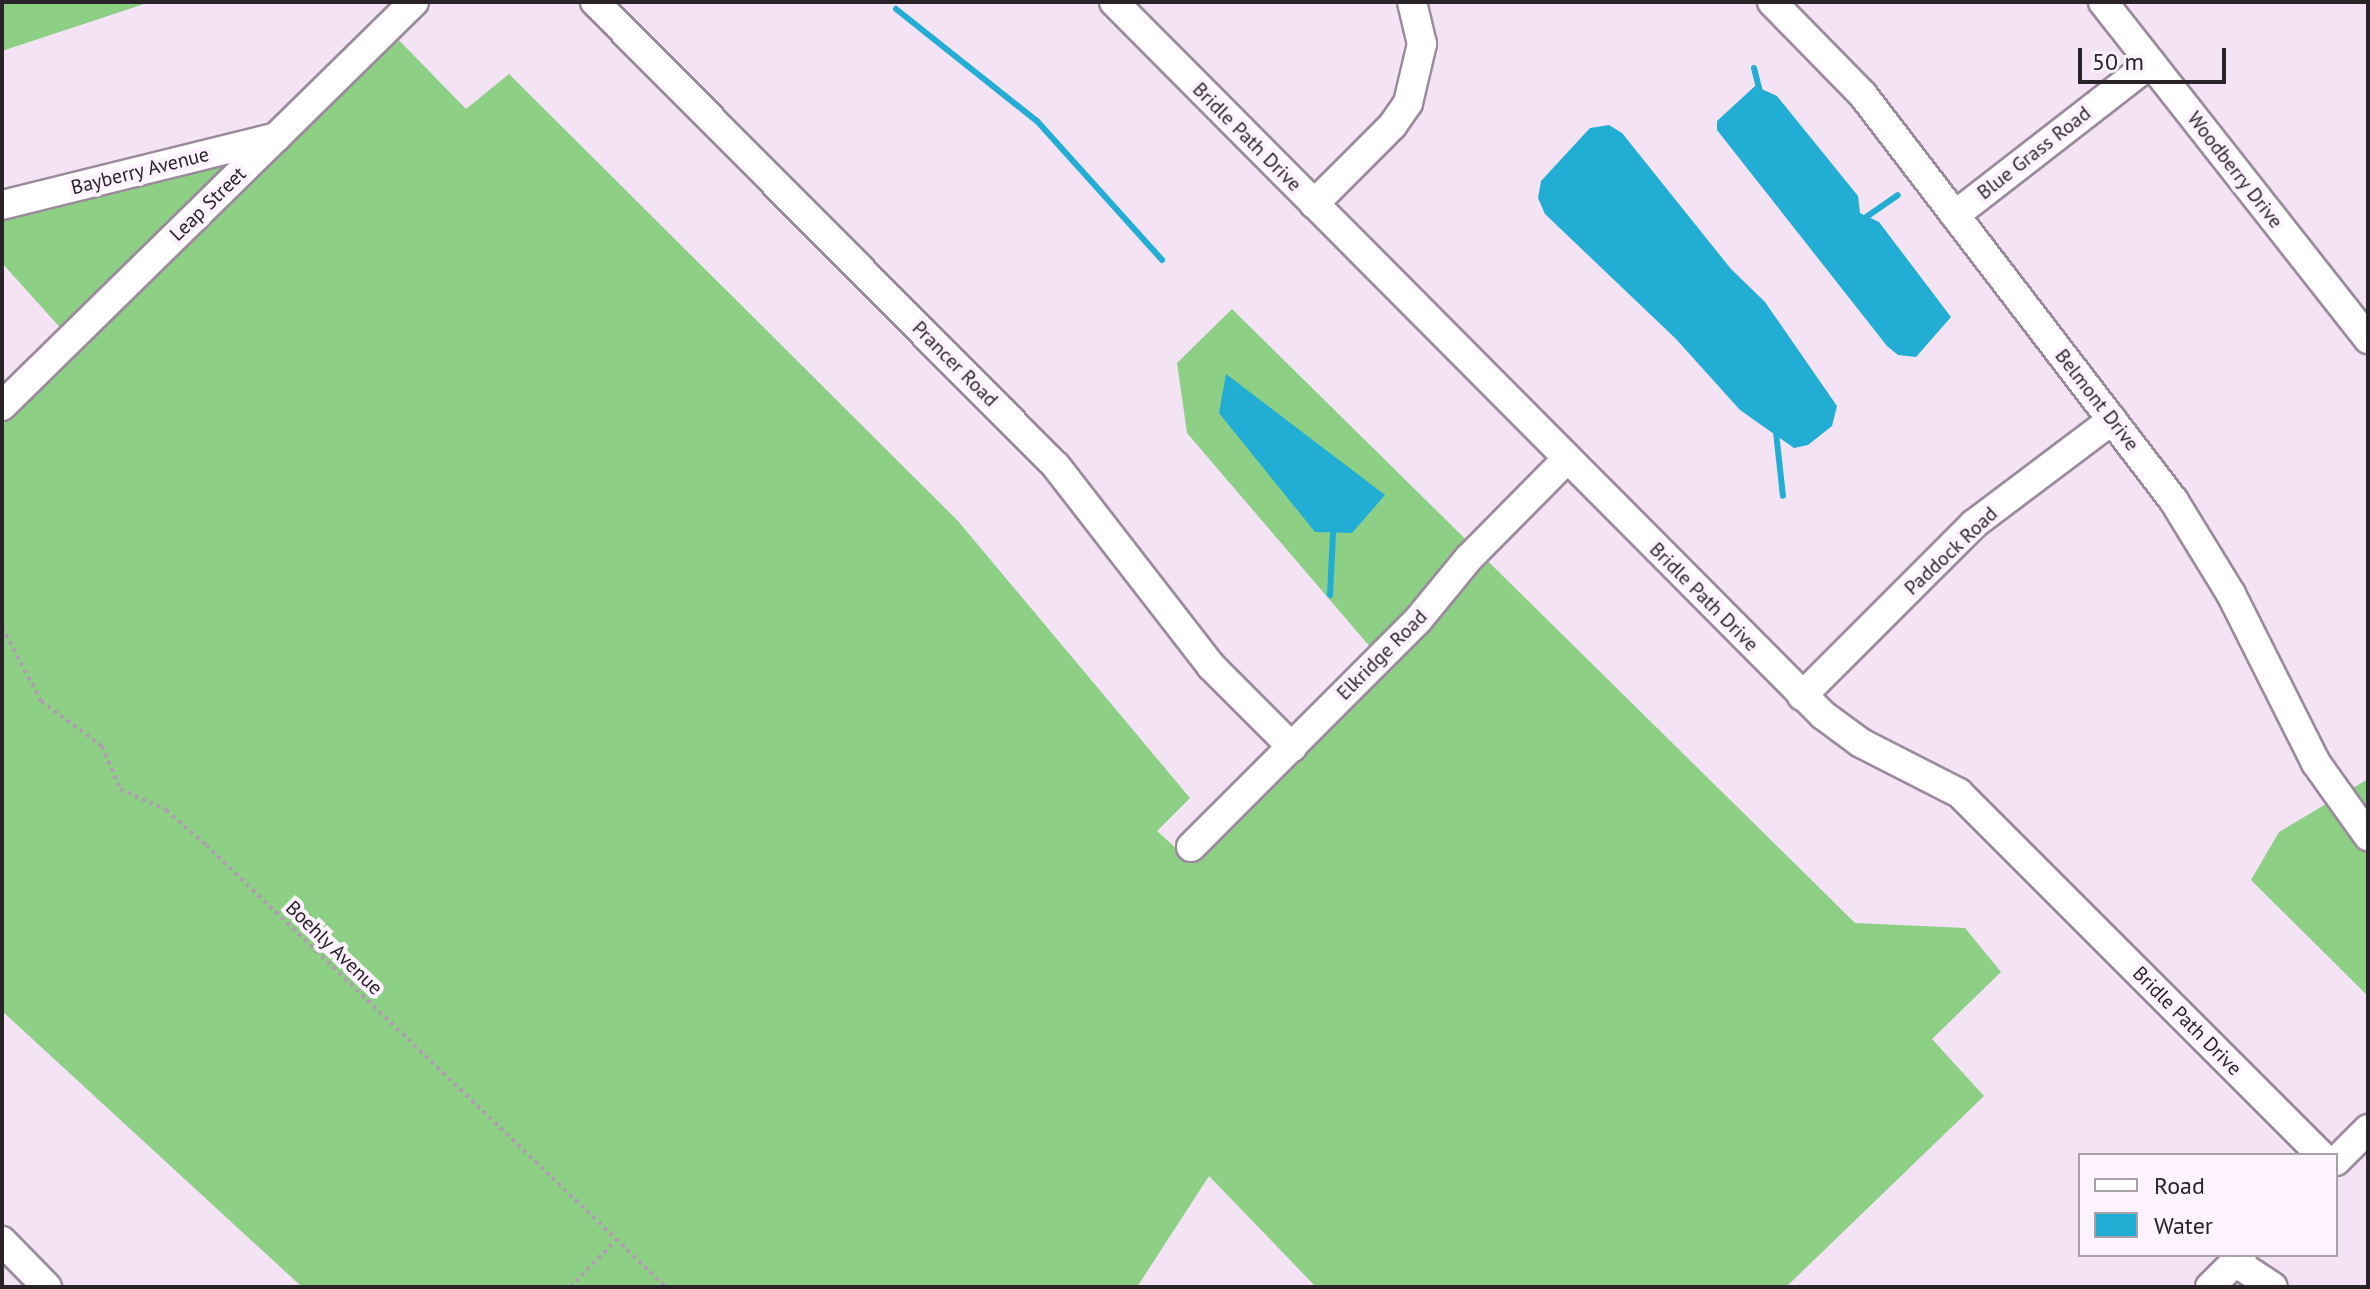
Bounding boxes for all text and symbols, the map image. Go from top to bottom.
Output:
scale bar [2082,32,2230,82]
text: 50 m [2092,46,2144,77]
street label: Bridle Path Drive [1188,78,1306,196]
street label: Blue Grass Road [1973,101,2095,205]
street label: Woodberry Drive [2182,107,2288,233]
street label: Bayberry Avenue [68,142,212,200]
street label: Leap Street [165,162,251,246]
street label: Prancer Road [907,316,1003,412]
street label: Belmont Drive [2050,344,2144,456]
street label: Paddock Road [1899,502,2003,600]
street label: Bridle Path Drive [1645,538,1763,656]
street label: Elkridge Road [1332,605,1432,705]
street label: Boehly Avenue [280,895,388,1001]
street label: Bridle Path Drive [2128,962,2246,1080]
legend [2078,1153,2338,1257]
text: Road [2154,1170,2205,1201]
text: Water [2154,1210,2213,1241]

